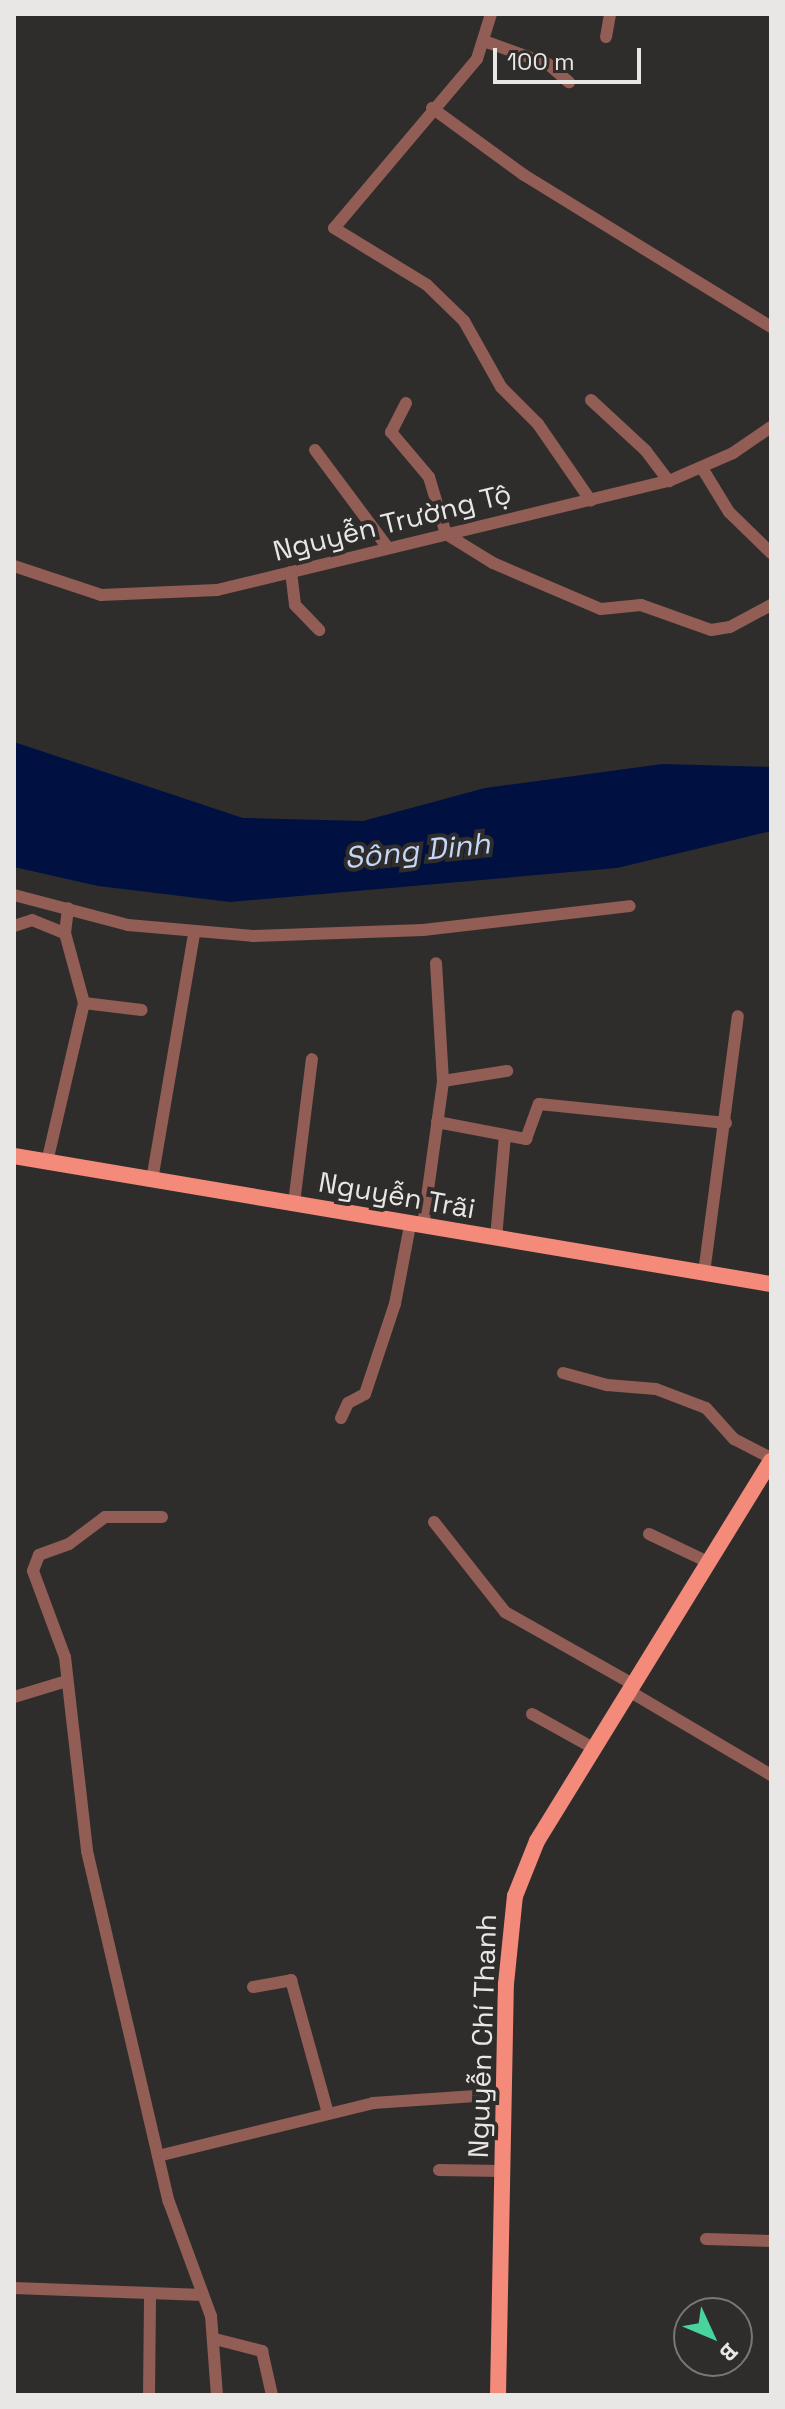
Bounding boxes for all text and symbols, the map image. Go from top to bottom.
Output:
scale bar [497,32,645,82]
text: 100 m [507,46,575,77]
street label: Nguyễn Trường Tộ [269,476,515,568]
water label: Sông Dinh [342,825,492,877]
street label: Nguyễn Trãi [316,1165,478,1225]
street label: Nguyễn Chí Thanh [461,1913,503,2159]
north arrow [673,2297,753,2377]
text: B [714,2337,744,2367]

